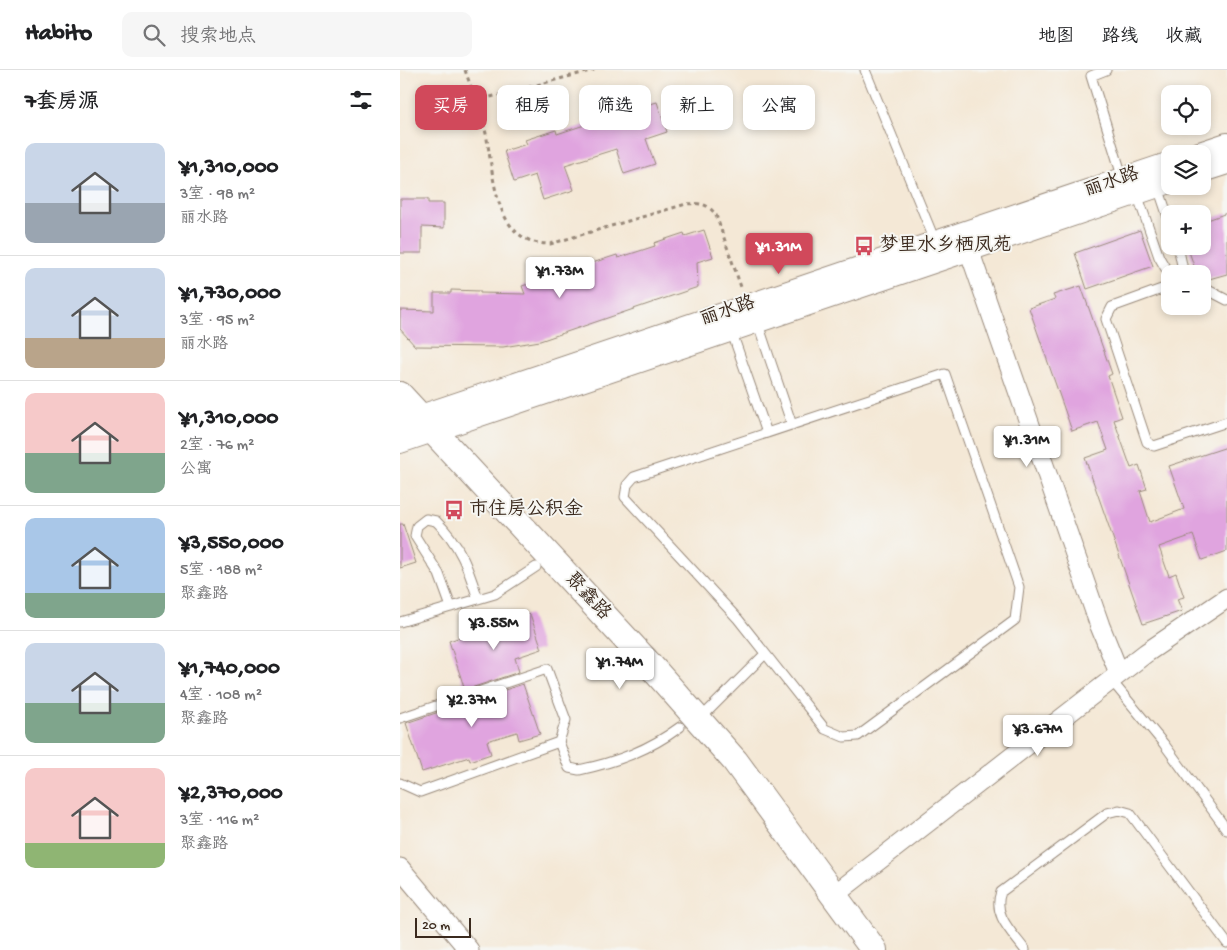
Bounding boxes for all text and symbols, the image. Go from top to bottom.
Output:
search box [122,12,472,57]
text: Habito [25,20,92,49]
icon: search [140,21,168,49]
text: 搜索地点 [180,26,256,49]
text: 地图 [1038,27,1074,48]
text: 路线 [1102,27,1138,48]
text: 收藏 [1166,27,1202,48]
chip: 买房 [415,85,487,130]
chip: 租房 [497,85,569,130]
chip: 筛选 [579,85,651,130]
chip: 新上 [661,85,733,130]
chip: 公寓 [743,85,815,130]
map controls [1161,85,1211,315]
button: locate [1161,85,1211,135]
icon: filters [347,86,375,114]
text: 7套房源 [25,91,99,116]
button: layers [1161,145,1211,195]
text: ¥1,310,000 [180,156,279,181]
street label: 丽水路 [1081,162,1143,203]
icon: home [65,163,125,223]
text: 3室 · 98 m² [180,186,255,205]
button: + [1161,205,1211,255]
text: 丽水路 [180,210,228,229]
pin: ¥1.31M [738,232,820,275]
place label: 梦里水乡栖凤苑 [879,234,1012,258]
bus stop icon: 梦里水乡栖凤苑 [853,235,875,257]
text: ¥1.31M [757,239,801,258]
pin: ¥1.73M [519,256,601,299]
text: ¥1.73M [537,263,583,282]
button: − [1161,265,1211,315]
text: ¥1,730,000 [180,282,281,307]
icon: home [65,288,125,348]
street label: 丽水路 [697,291,759,332]
text: 3室 · 95 m² [180,312,255,331]
text: 丽水路 [180,336,228,355]
text: ¥1,310,000 [180,407,279,432]
icon: home [65,413,125,473]
pin: ¥1.31M [986,426,1068,468]
text: ¥1.31M [1005,432,1049,451]
text: 2室 · 76 m² [180,437,254,456]
text: 公寓 [180,461,212,480]
place label: 市住房公积金 [469,498,583,522]
bus stop icon: 市住房公积金 [443,499,465,521]
text: ¥3,550,000 [180,532,284,557]
icon: home [65,538,125,598]
text: 5室 · 188 m² [180,562,263,581]
street label: 聚鑫路 [559,568,616,626]
text: 聚鑫路 [180,586,228,605]
pin: ¥3.55M [453,608,535,651]
text: ¥3.55M [470,615,518,634]
pin: ¥1.74M [579,648,661,690]
text: ¥1.74M [597,654,643,673]
text: ¥1,740,000 [180,657,280,682]
icon: home [65,663,125,723]
pin: ¥2.37M [431,686,513,728]
text: 4室 · 108 m² [180,687,262,706]
text: ¥2.37M [448,692,496,711]
text: 聚鑫路 [180,711,228,730]
pin: ¥3.67M [997,714,1079,757]
text: ¥3.67M [1014,721,1062,740]
text: ¥2,370,000 [180,782,283,807]
icon: home [65,788,125,848]
text: 3室 · 116 m² [180,812,259,831]
text: 聚鑫路 [180,836,228,855]
scale bar [415,915,471,938]
text: 20 m [422,918,450,935]

